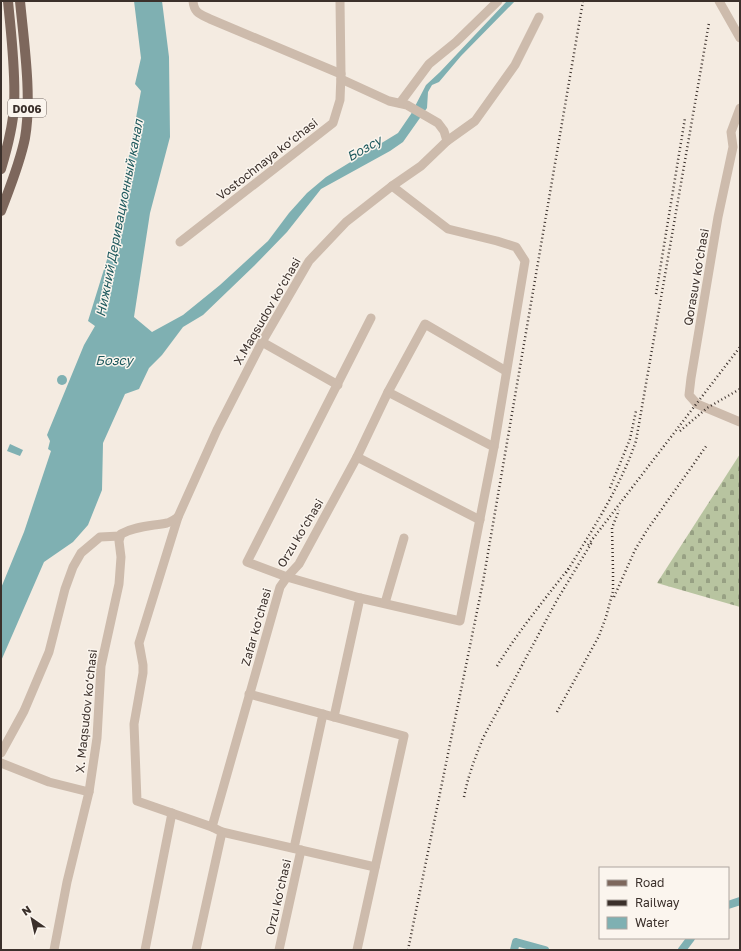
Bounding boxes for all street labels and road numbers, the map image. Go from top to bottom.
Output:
road number: D006 [8,99,46,117]
street label: Vostochnaya ko‘chasi [213,115,321,203]
street label: Qorasuv ko‘chasi [680,227,712,327]
street label: X.Maqsudov ko‘chasi [230,255,304,367]
street label: Orzu ko‘chasi [274,496,326,570]
street label: Zafar ko‘chasi [238,586,274,668]
street label: X. Maqsudov ko‘chasi [72,648,100,774]
street label: Orzu ko‘chasi [262,858,294,936]

